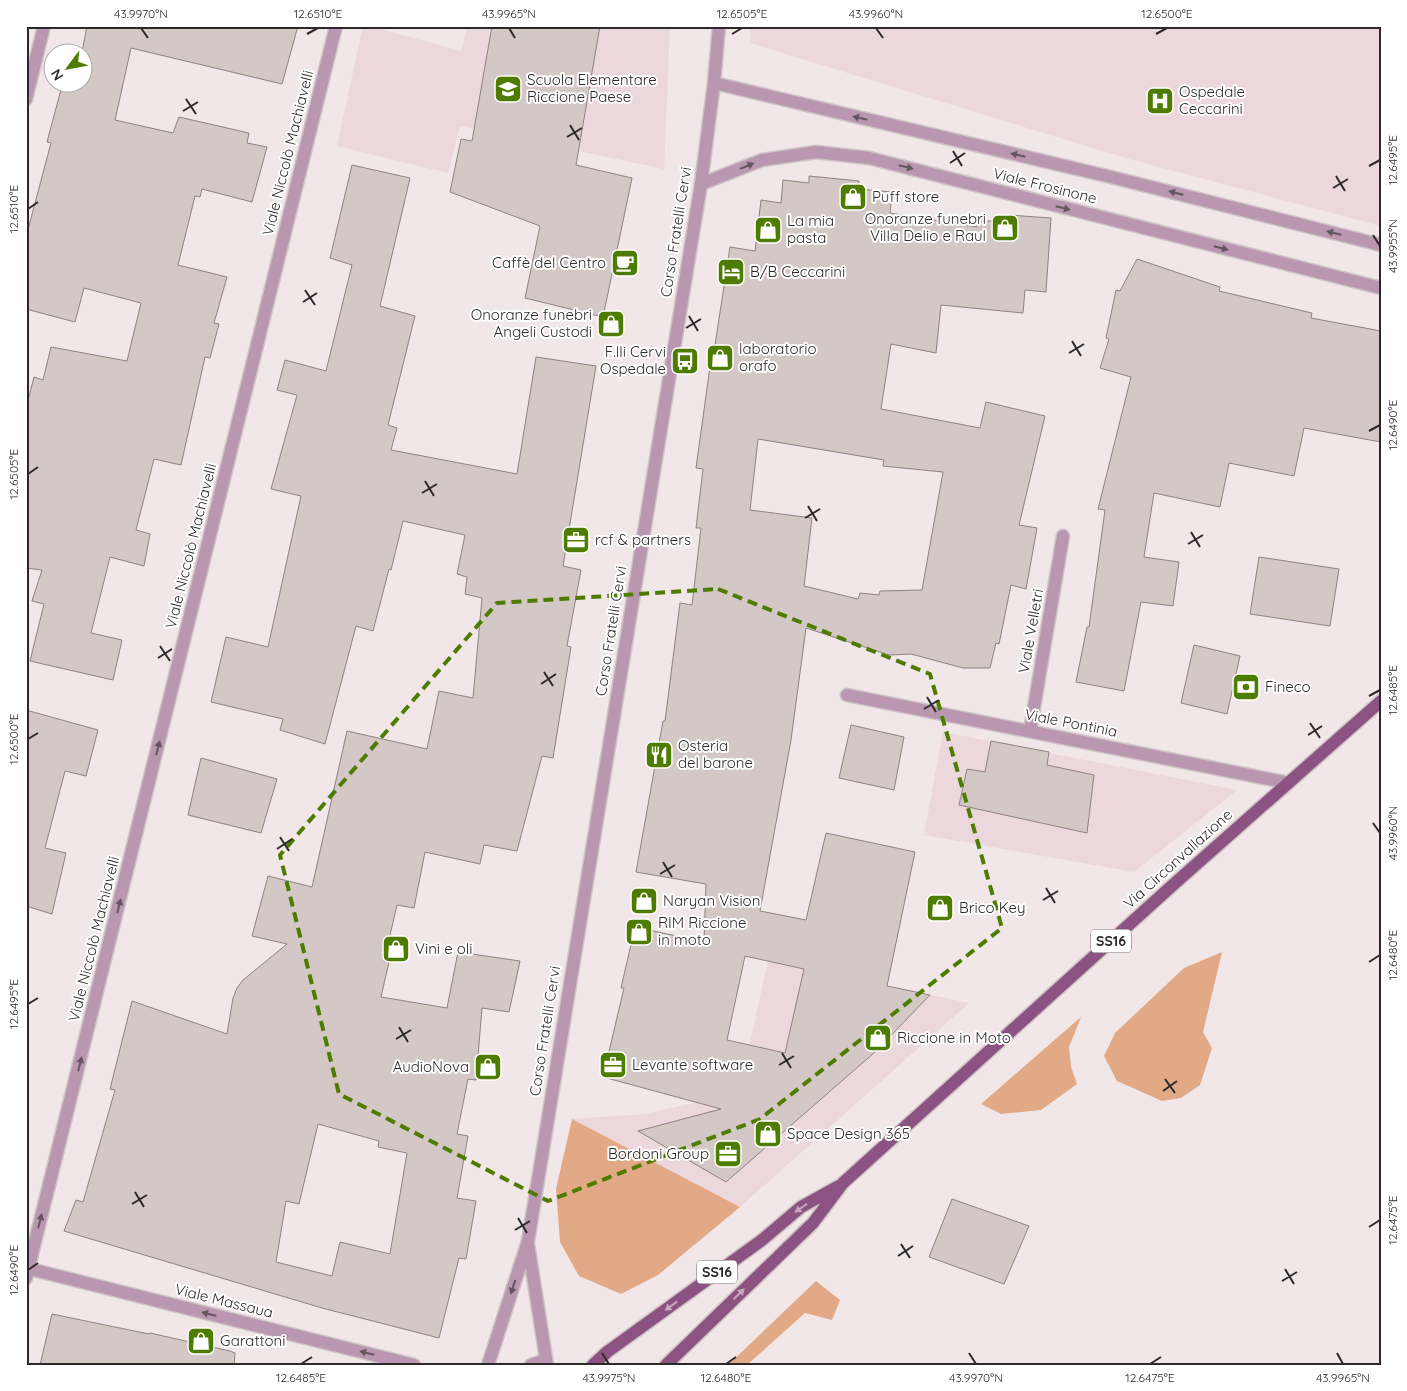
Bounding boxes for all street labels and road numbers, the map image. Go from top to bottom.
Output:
street label: Viale Niccolò Machiavelli [258,68,317,238]
street label: Viale Frosinone [991,163,1099,208]
street label: Corso Fratelli Cervi [656,165,695,298]
street label: Viale Niccolò Machiavelli [161,461,220,631]
street label: Corso Fratelli Cervi [591,564,630,697]
street label: Viale Velletri [1014,587,1047,675]
street label: Viale Pontinia [1023,704,1119,741]
street label: Via Circonvallazione [1119,805,1236,912]
street label: Viale Niccolò Machiavelli [64,854,123,1024]
road number: SS16 [1091,929,1131,952]
street label: Corso Fratelli Cervi [525,964,564,1097]
road number: SS16 [697,1260,737,1284]
street label: Viale Massaua [173,1279,275,1322]

